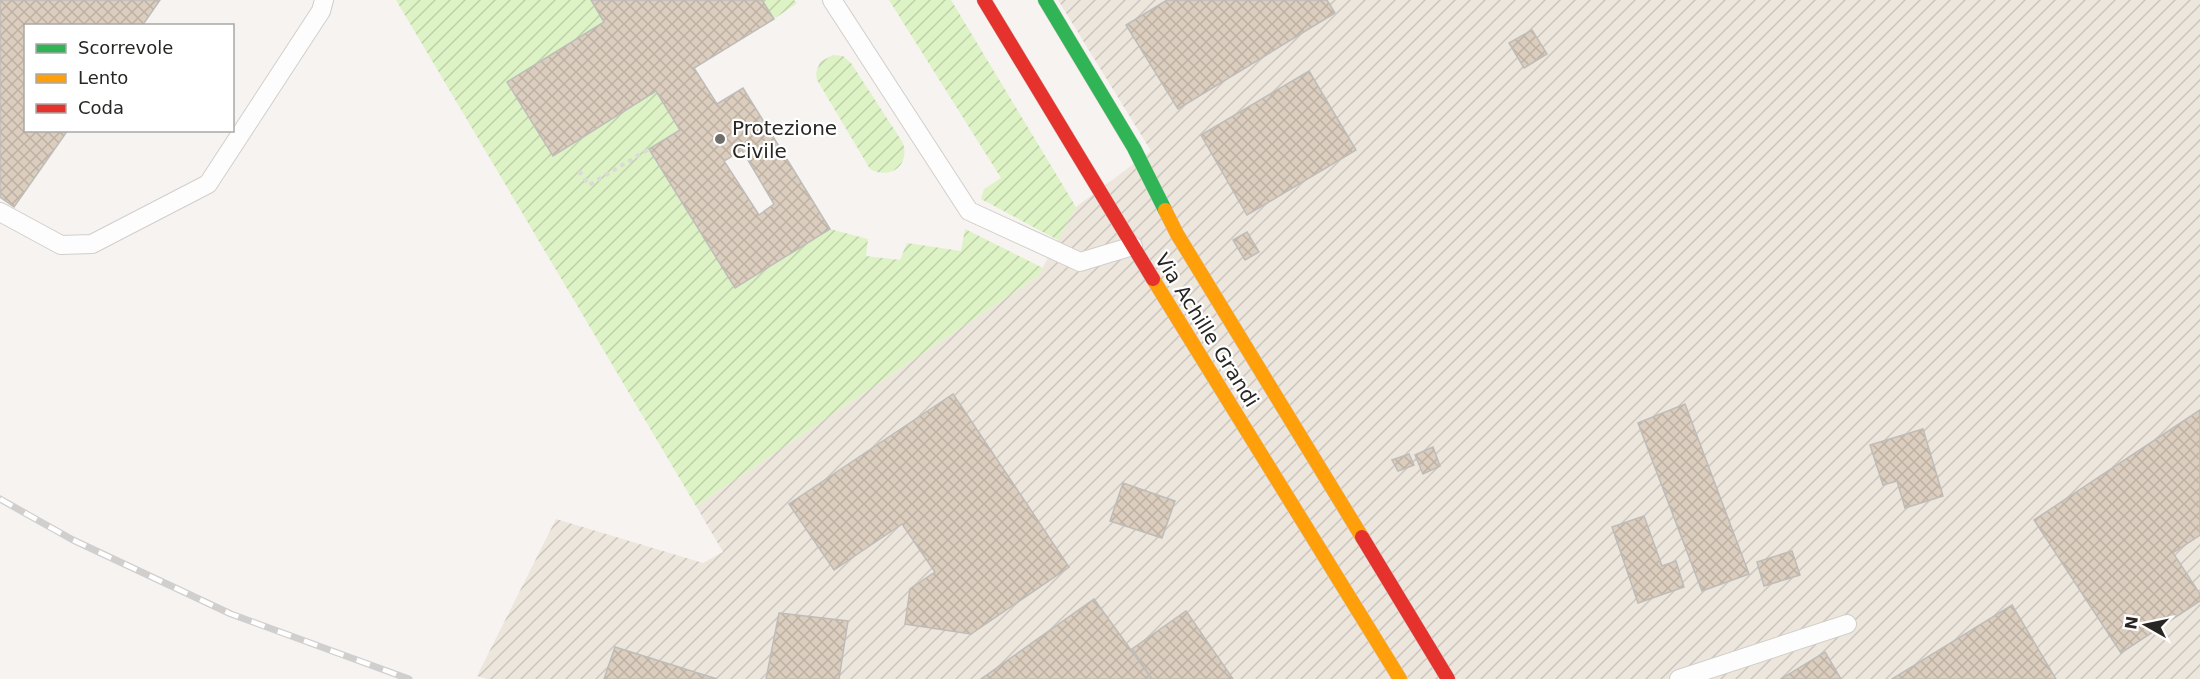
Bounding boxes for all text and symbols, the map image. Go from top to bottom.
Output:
legend [24,24,234,132]
text: Scorrevole [78,37,173,58]
text: Lento [78,67,128,88]
text: Coda [78,97,124,118]
place label: Protezione Civile [732,116,837,163]
marker: Protezione Civile [713,132,727,146]
street label: Via Achille Grandi [1150,249,1264,411]
north arrow [2116,595,2176,655]
text: N [2121,615,2142,631]

